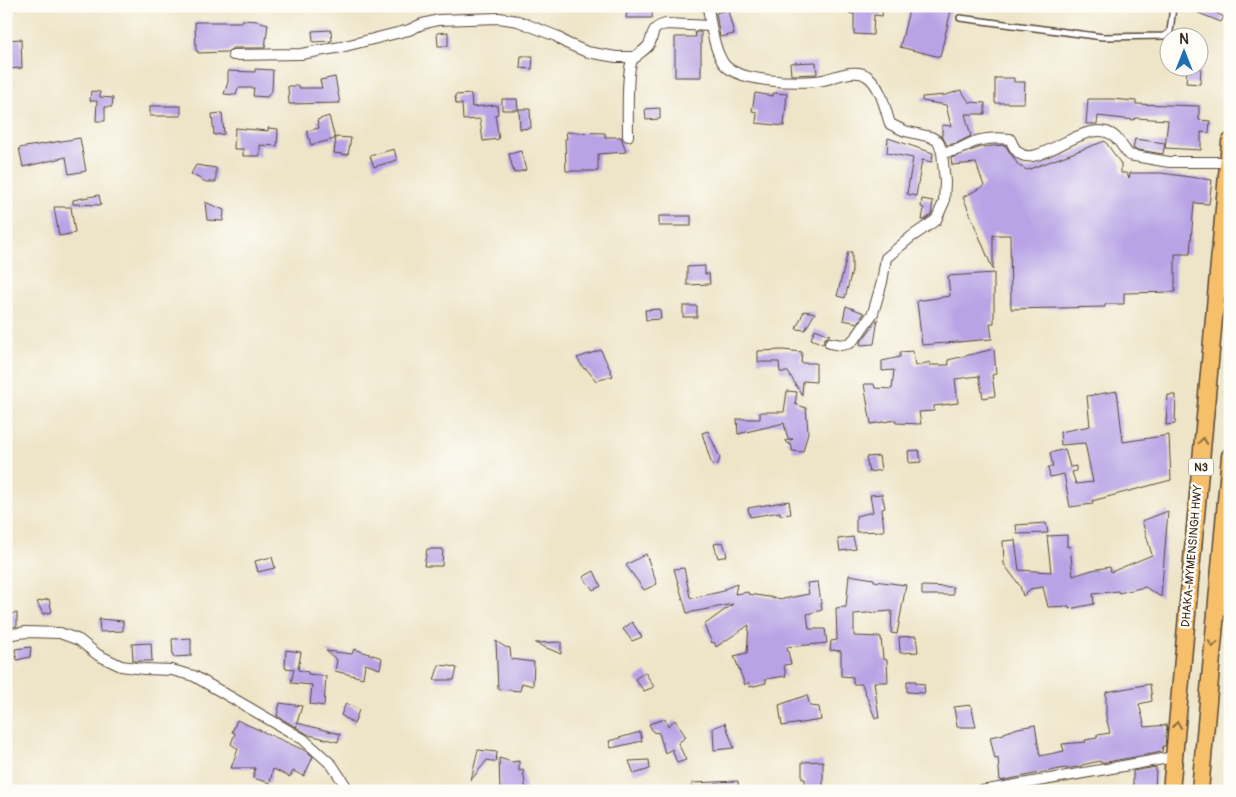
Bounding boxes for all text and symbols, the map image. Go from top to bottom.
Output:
north arrow [1158,28,1208,78]
text: N [1179,31,1189,48]
one-way arrow [1197,437,1208,445]
road number: N3 [1188,458,1214,476]
street label: DHAKA-MYMENSINGH HWY [1178,484,1206,628]
one-way arrow [1208,640,1219,648]
one-way arrow [1171,720,1182,728]

